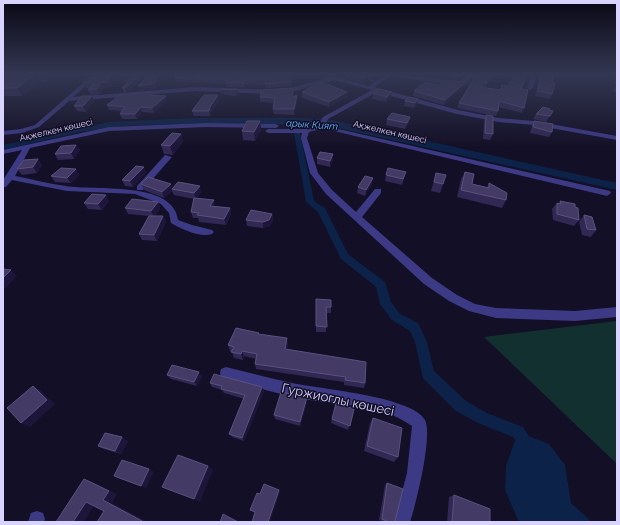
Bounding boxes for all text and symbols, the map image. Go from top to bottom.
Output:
street label: Ақжелкен көшесі [18,117,94,143]
water label: арык Кият [286,117,339,132]
street label: Ақжелкен көшесі [352,119,428,145]
street label: Гуржиоглы көшесі [280,380,395,419]

